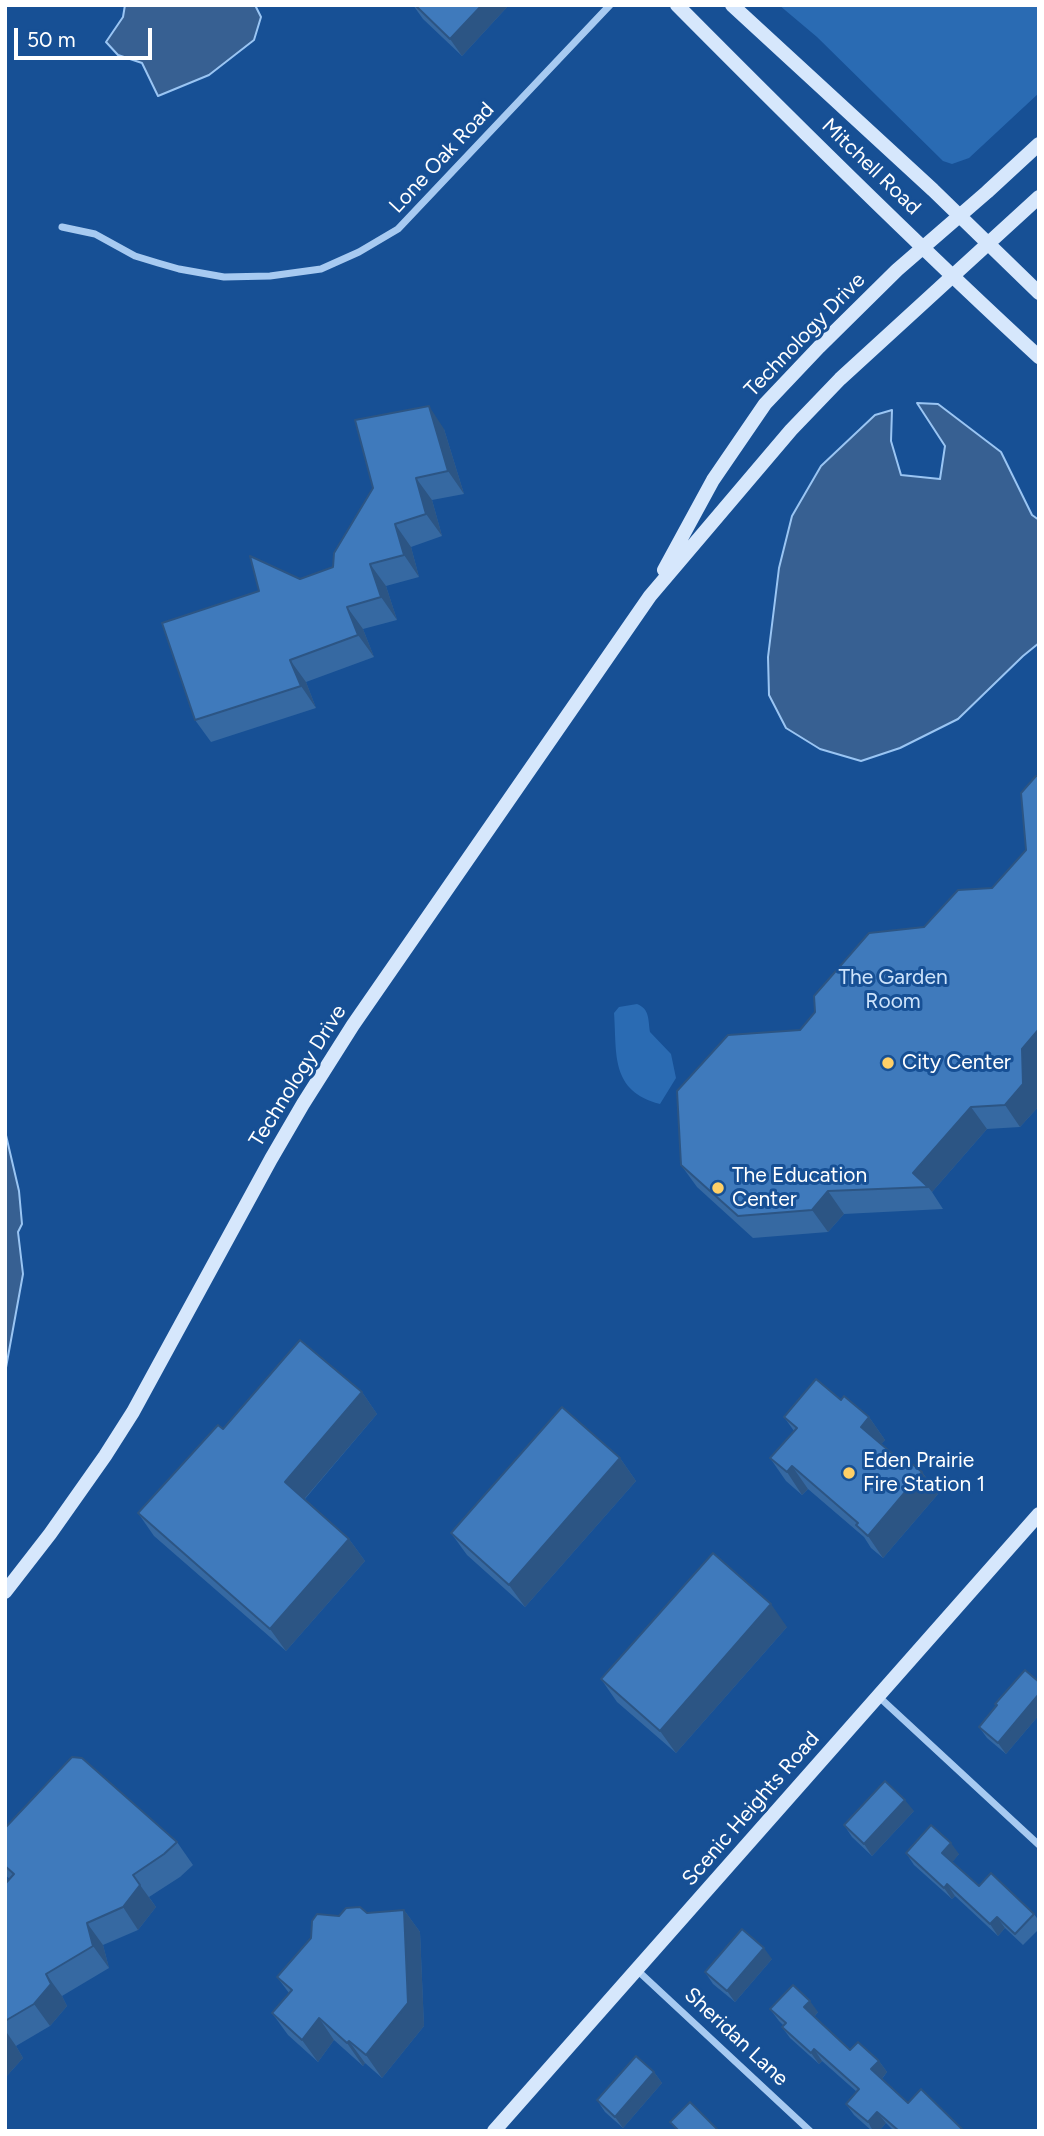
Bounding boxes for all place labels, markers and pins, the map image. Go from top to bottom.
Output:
place label: City Center [902,1050,1011,1076]
marker: City Center [880,1055,896,1071]
place label: The Education Center [732,1163,867,1213]
marker: The Education Center [710,1180,726,1196]
place label: Eden Prairie Fire Station 1 [863,1448,985,1498]
marker: Eden Prairie Fire Station 1 [841,1465,857,1481]

